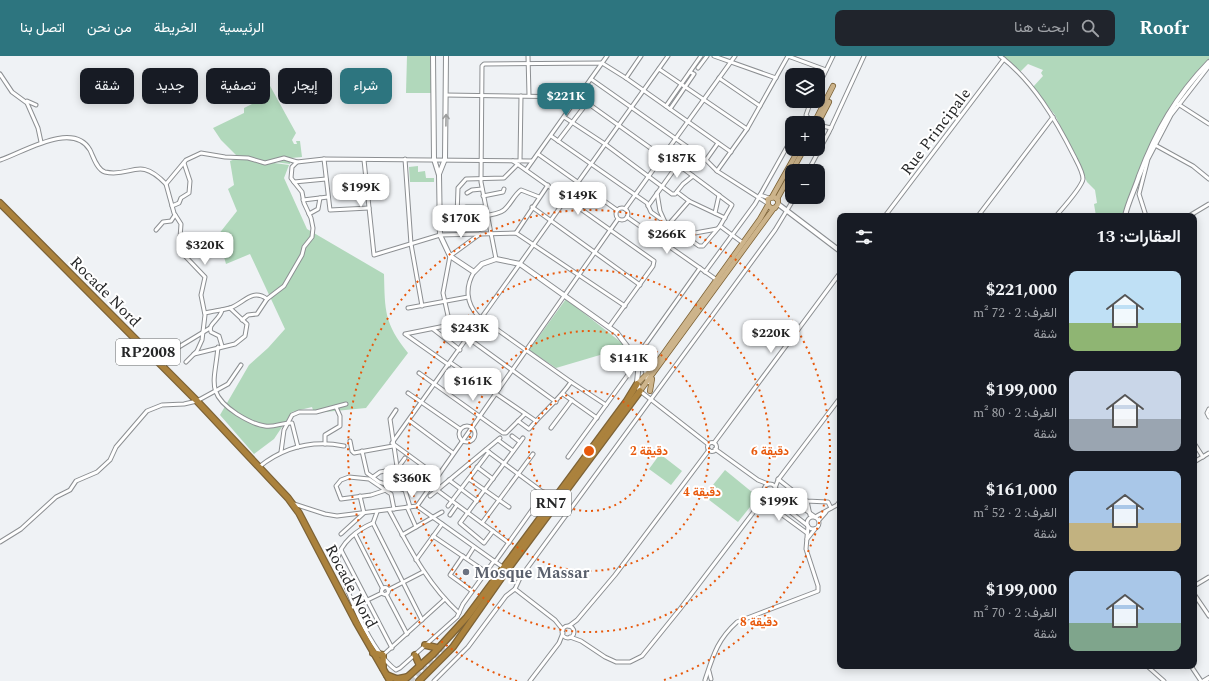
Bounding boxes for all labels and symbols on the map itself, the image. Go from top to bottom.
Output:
pin: $221K [538,83,594,117]
street label: Rue Principale [895,83,977,180]
one-way arrow [442,114,450,127]
pin: $187K [649,145,705,179]
pin: $199K [333,174,389,208]
pin: $149K [550,182,606,216]
pin: $170K [433,205,489,239]
pin: $266K [639,221,695,255]
pin: $320K [177,232,233,266]
street label: Rocade Nord [64,251,146,333]
pin: $243K [442,315,498,349]
pin: $220K [743,320,799,354]
road number: RP2008 [116,339,180,365]
pin: $141K [601,345,657,379]
pin: $161K [445,368,501,402]
text: 2 دقيقة [630,442,668,461]
text: 6 دقيقة [751,442,789,461]
centre of rings [582,444,596,458]
pin: $360K [384,465,440,499]
text: 4 دقيقة [683,483,721,502]
pin: $199K [751,488,807,522]
road number: RN7 [531,490,571,516]
street label: Rocade Nord [319,540,383,633]
place label: Mosque Massar [474,561,590,585]
marker: Mosque Massar [461,567,471,577]
text: 8 دقيقة [740,613,778,632]

